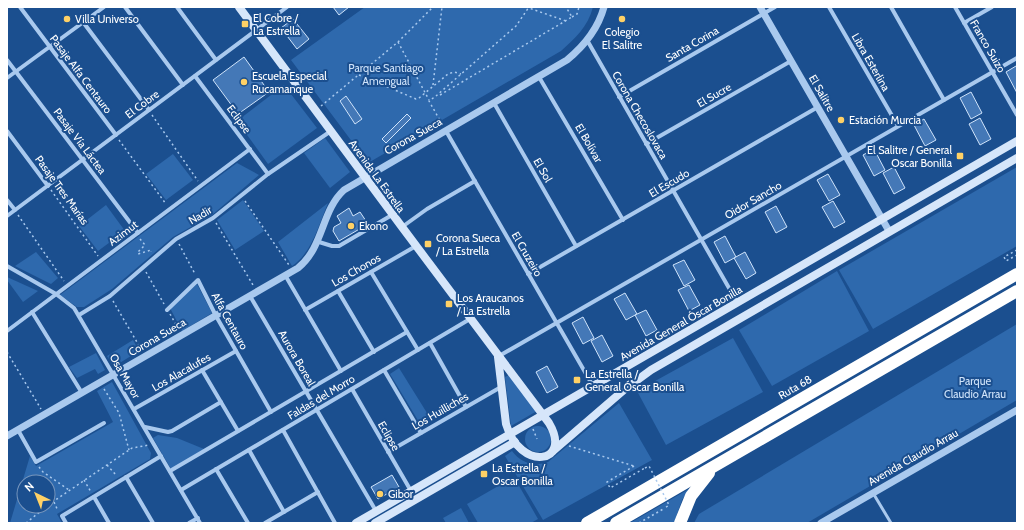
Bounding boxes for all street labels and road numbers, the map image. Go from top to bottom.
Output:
street label: Franco Suizo [967,17,1009,75]
street label: Santa Corina [663,23,722,65]
street label: Libra Esterlina [849,30,894,94]
street label: Pasaje Alfa Centauro [47,32,115,116]
street label: Corona Checoslovaca [609,69,671,162]
street label: El Salitre [806,72,838,114]
street label: El Sucre [694,79,734,110]
street label: El Cobre [122,86,162,121]
street label: Eclipse [224,102,254,136]
street label: Pasaje Vía Láctea [51,105,110,177]
street label: Corona Sueca [382,114,445,158]
street label: El Bolívar [572,121,606,165]
street label: Avenida La Estrella [346,137,409,216]
street label: Pasaje Tres Marías [32,153,92,228]
street label: El Sol [530,155,556,185]
street label: El Escudo [646,166,692,200]
street label: Oidor Sancho [722,178,784,222]
street label: Nadir [186,202,215,227]
street label: Azimut [105,217,141,249]
street label: El Cruzeiro [509,229,545,279]
street label: Los Chonos [329,250,383,290]
street label: Avenida General Óscar Bonilla [617,282,745,364]
street label: Alfa Centauro [209,290,251,352]
street label: Corona Sueca [126,315,189,359]
street label: Aurora Boreal [275,327,319,389]
street label: Los Alacalufes [149,349,213,394]
street label: Osa Mayor [107,351,144,401]
street label: Faldas del Morro [285,371,357,423]
street label: Ruta 68 [776,372,814,402]
street label: Los Huilliches [409,389,471,433]
street label: Eclipse [375,419,403,454]
street label: Avenida Claudio Arrau [865,425,961,489]

